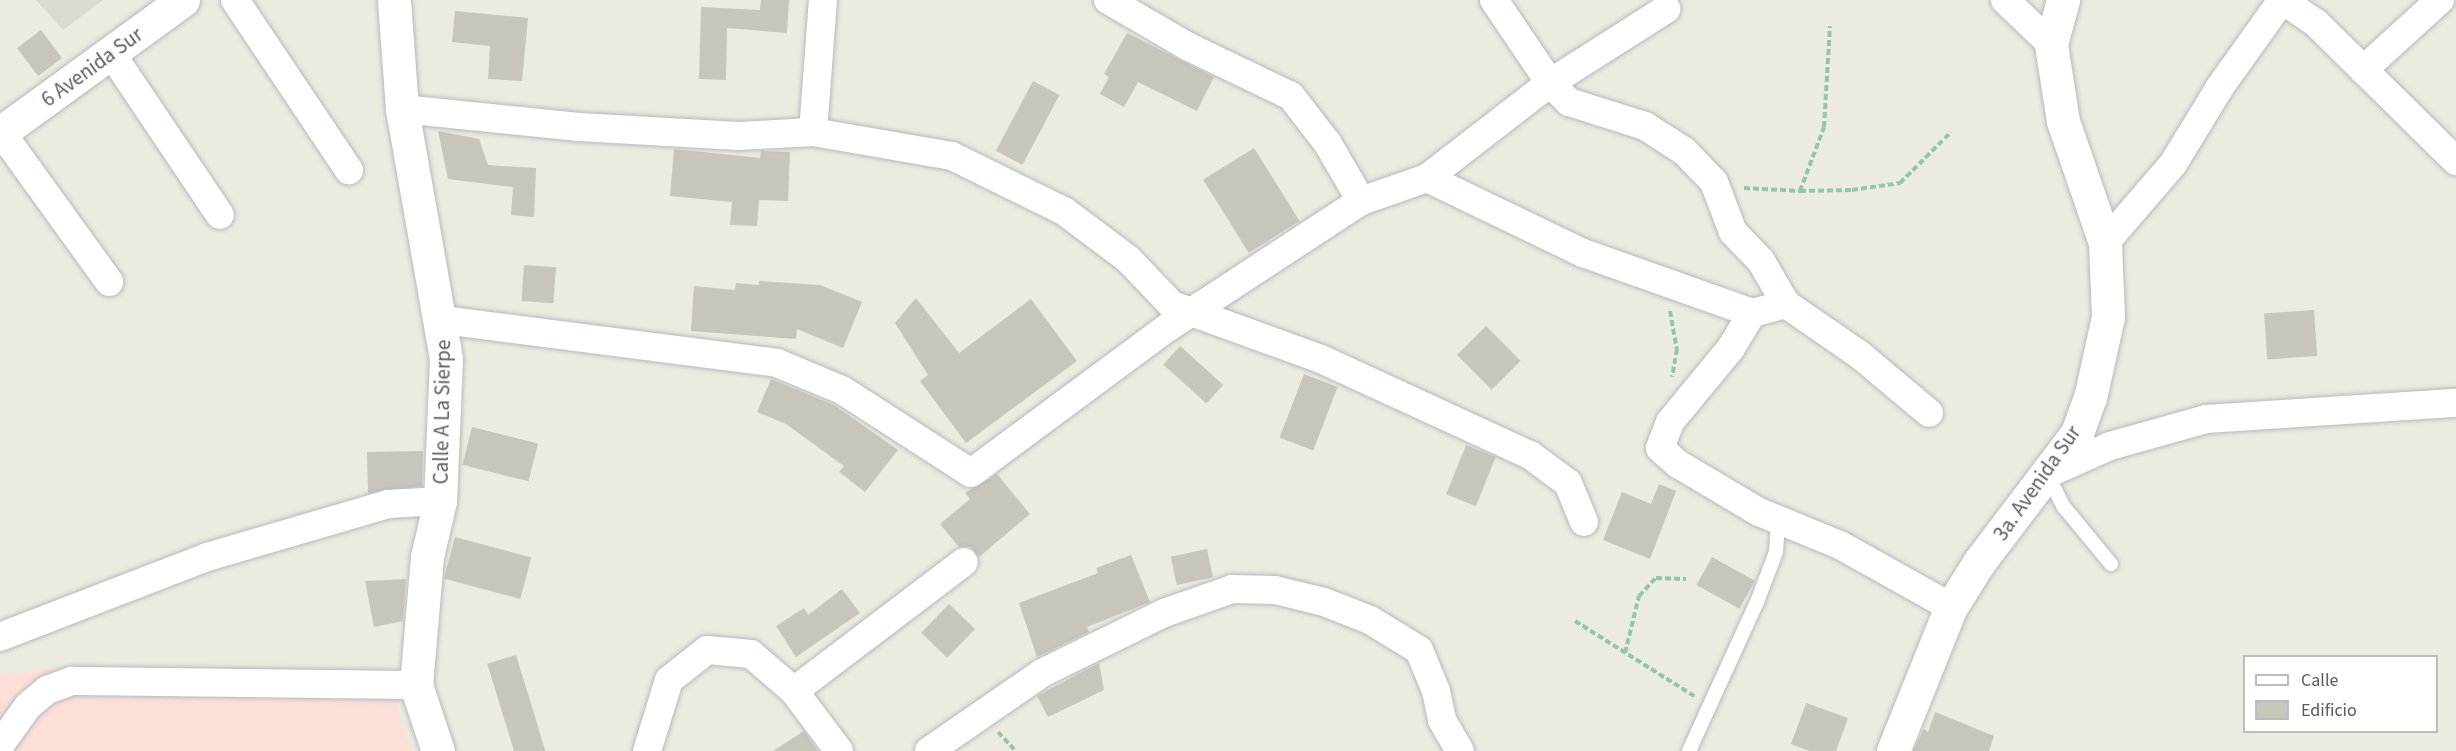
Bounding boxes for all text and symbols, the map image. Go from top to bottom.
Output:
street label: 6 Avenida Sur [36,22,148,112]
street label: Calle A La Sierpe [428,339,456,485]
street label: 3a. Avenida Sur [1988,421,2086,545]
legend [2243,655,2438,733]
text: Calle [2301,668,2338,693]
text: Edificio [2301,698,2357,723]

